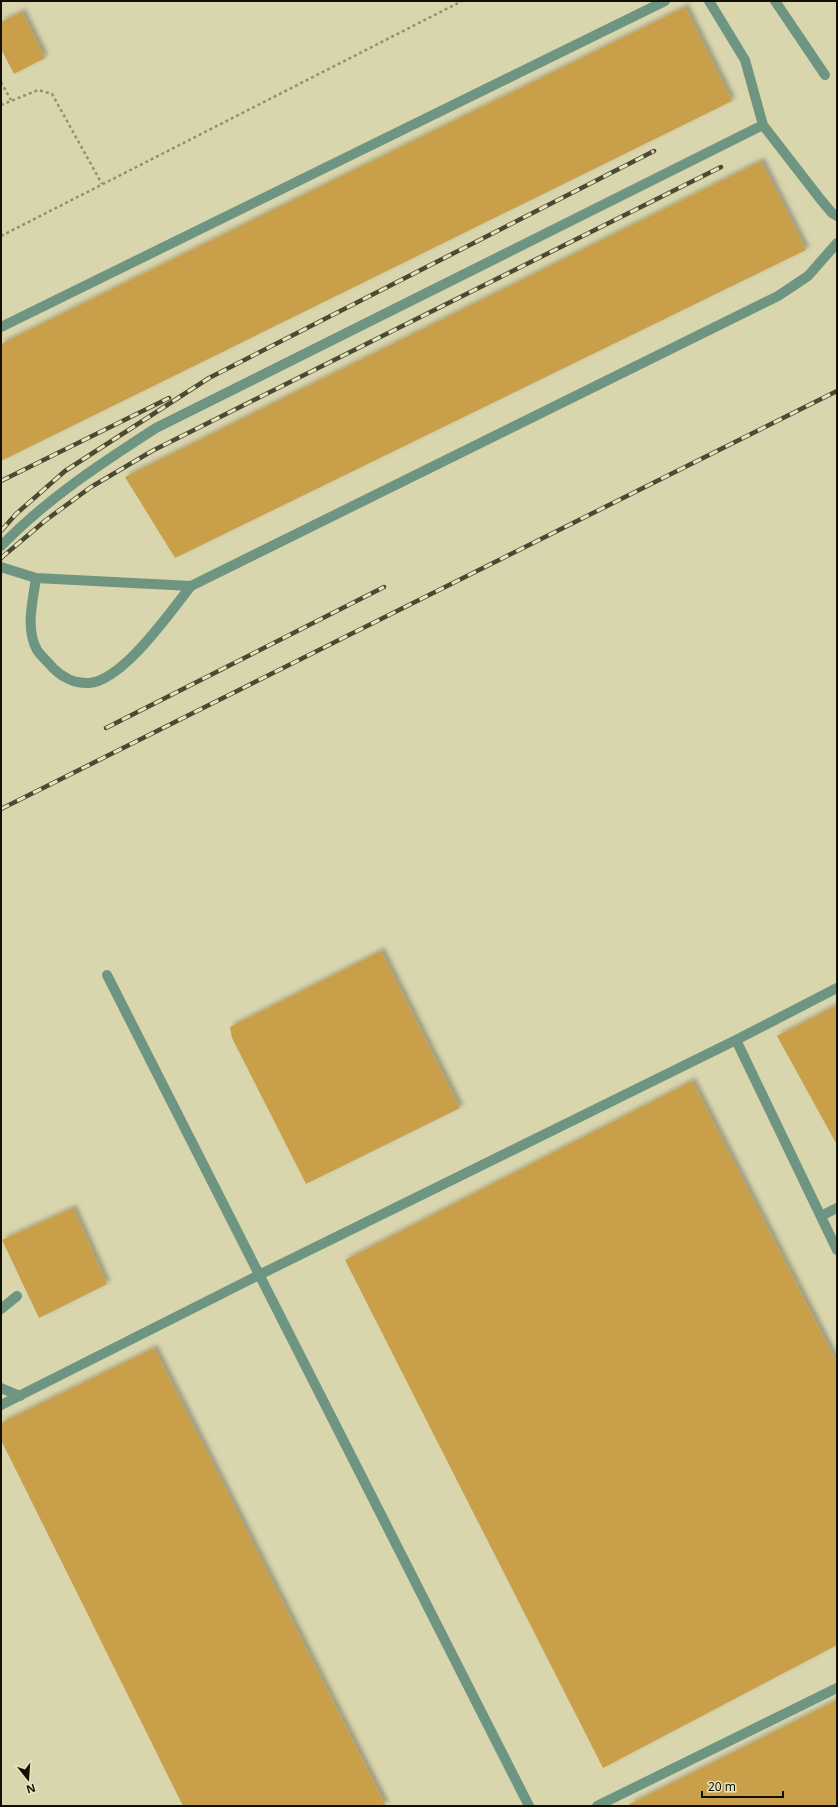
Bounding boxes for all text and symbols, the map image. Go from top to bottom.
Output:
north arrow [8,1759,48,1799]
scale bar [702,1773,783,1799]
text: 20 m [708,1778,736,1795]
text: N [25,1781,38,1798]

